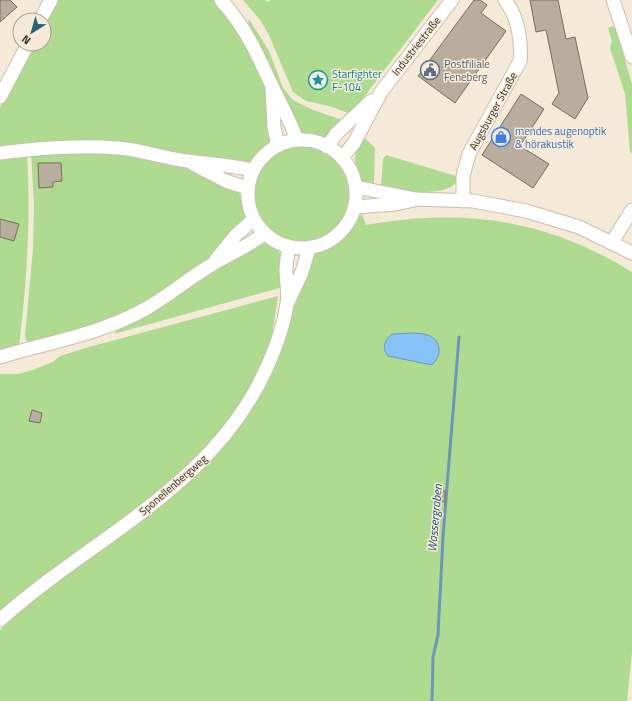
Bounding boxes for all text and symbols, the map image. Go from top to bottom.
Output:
north arrow [12,12,52,52]
street label: Industriestraße [388,13,444,79]
text: N [18,31,34,49]
place label: Postfiliale Feneberg [444,56,490,85]
public building icon: Postfiliale Feneberg [419,59,441,81]
place label: Starfighter F-104 [332,66,382,95]
place icon: Starfighter F-104 [307,69,329,91]
street label: Augsburger Straße [465,69,521,153]
place label: mendes augenoptik & hörakustik [515,123,607,152]
shop icon: mendes augenoptik & hörakustik [490,126,512,148]
street label: Sponellenbergweg [135,451,211,519]
water label: Wassergraben [422,482,447,553]

